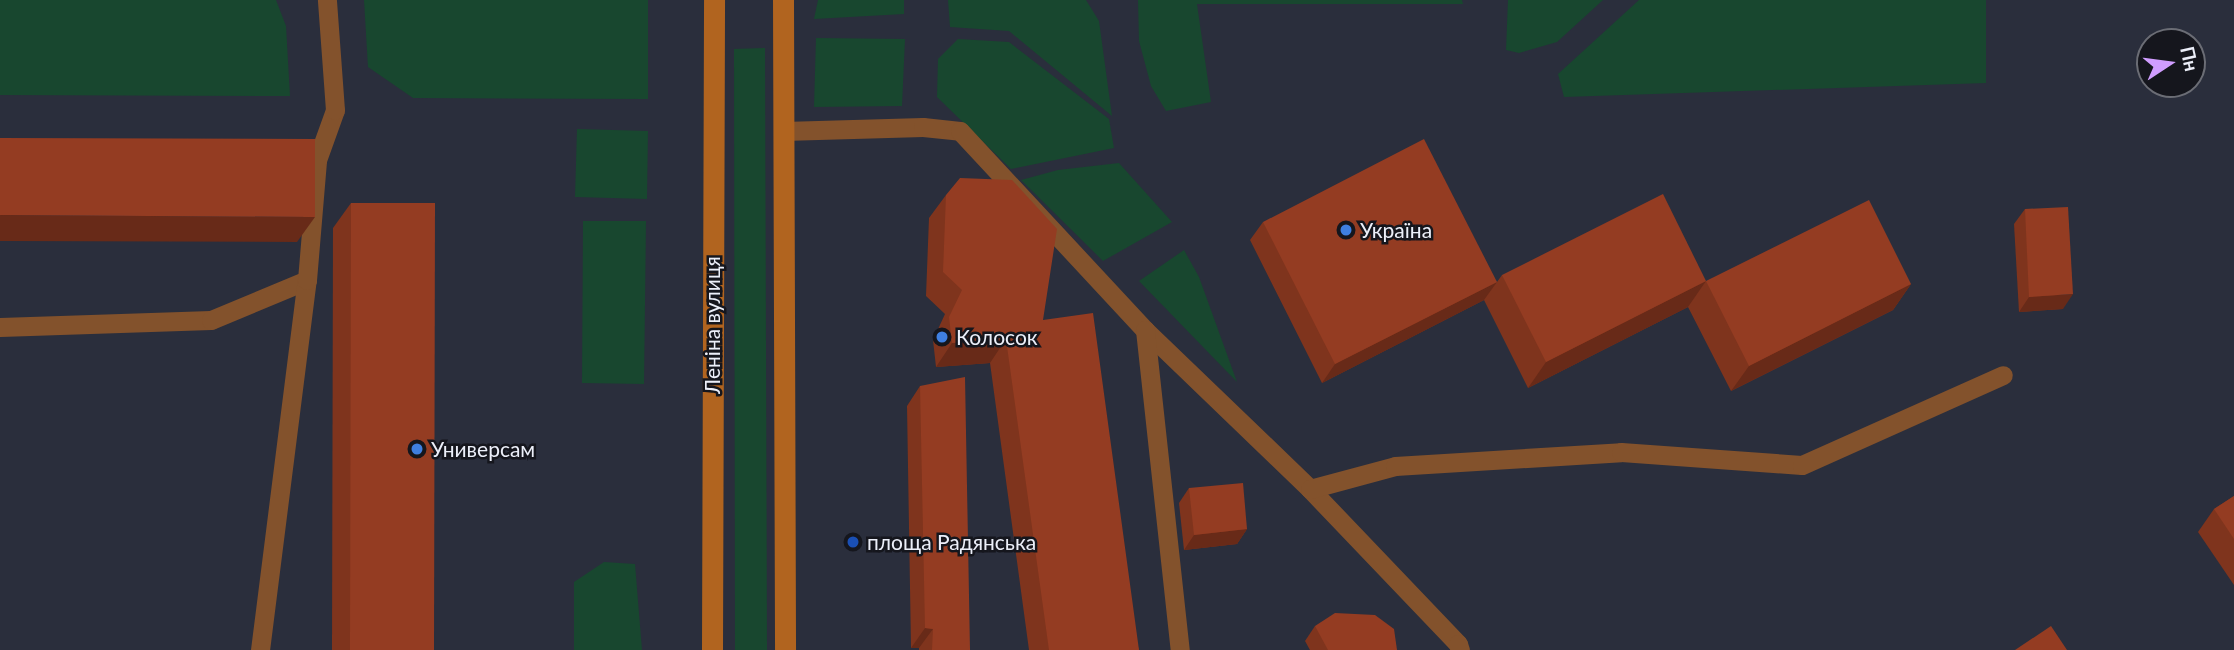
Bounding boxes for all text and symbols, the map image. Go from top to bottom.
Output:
north arrow [2136,28,2206,98]
text: Пн [2176,44,2204,73]
place label: Україна [1360,217,1432,243]
marker: Україна [1338,222,1354,238]
street label: Леніна вулиця [699,256,725,394]
place label: Колосок [956,324,1038,350]
marker: Колосок [934,329,950,345]
place label: Универсам [431,436,535,462]
marker: Универсам [409,441,425,457]
place label: площа Радянська [867,529,1036,555]
marker: площа Радянська [845,534,861,550]

